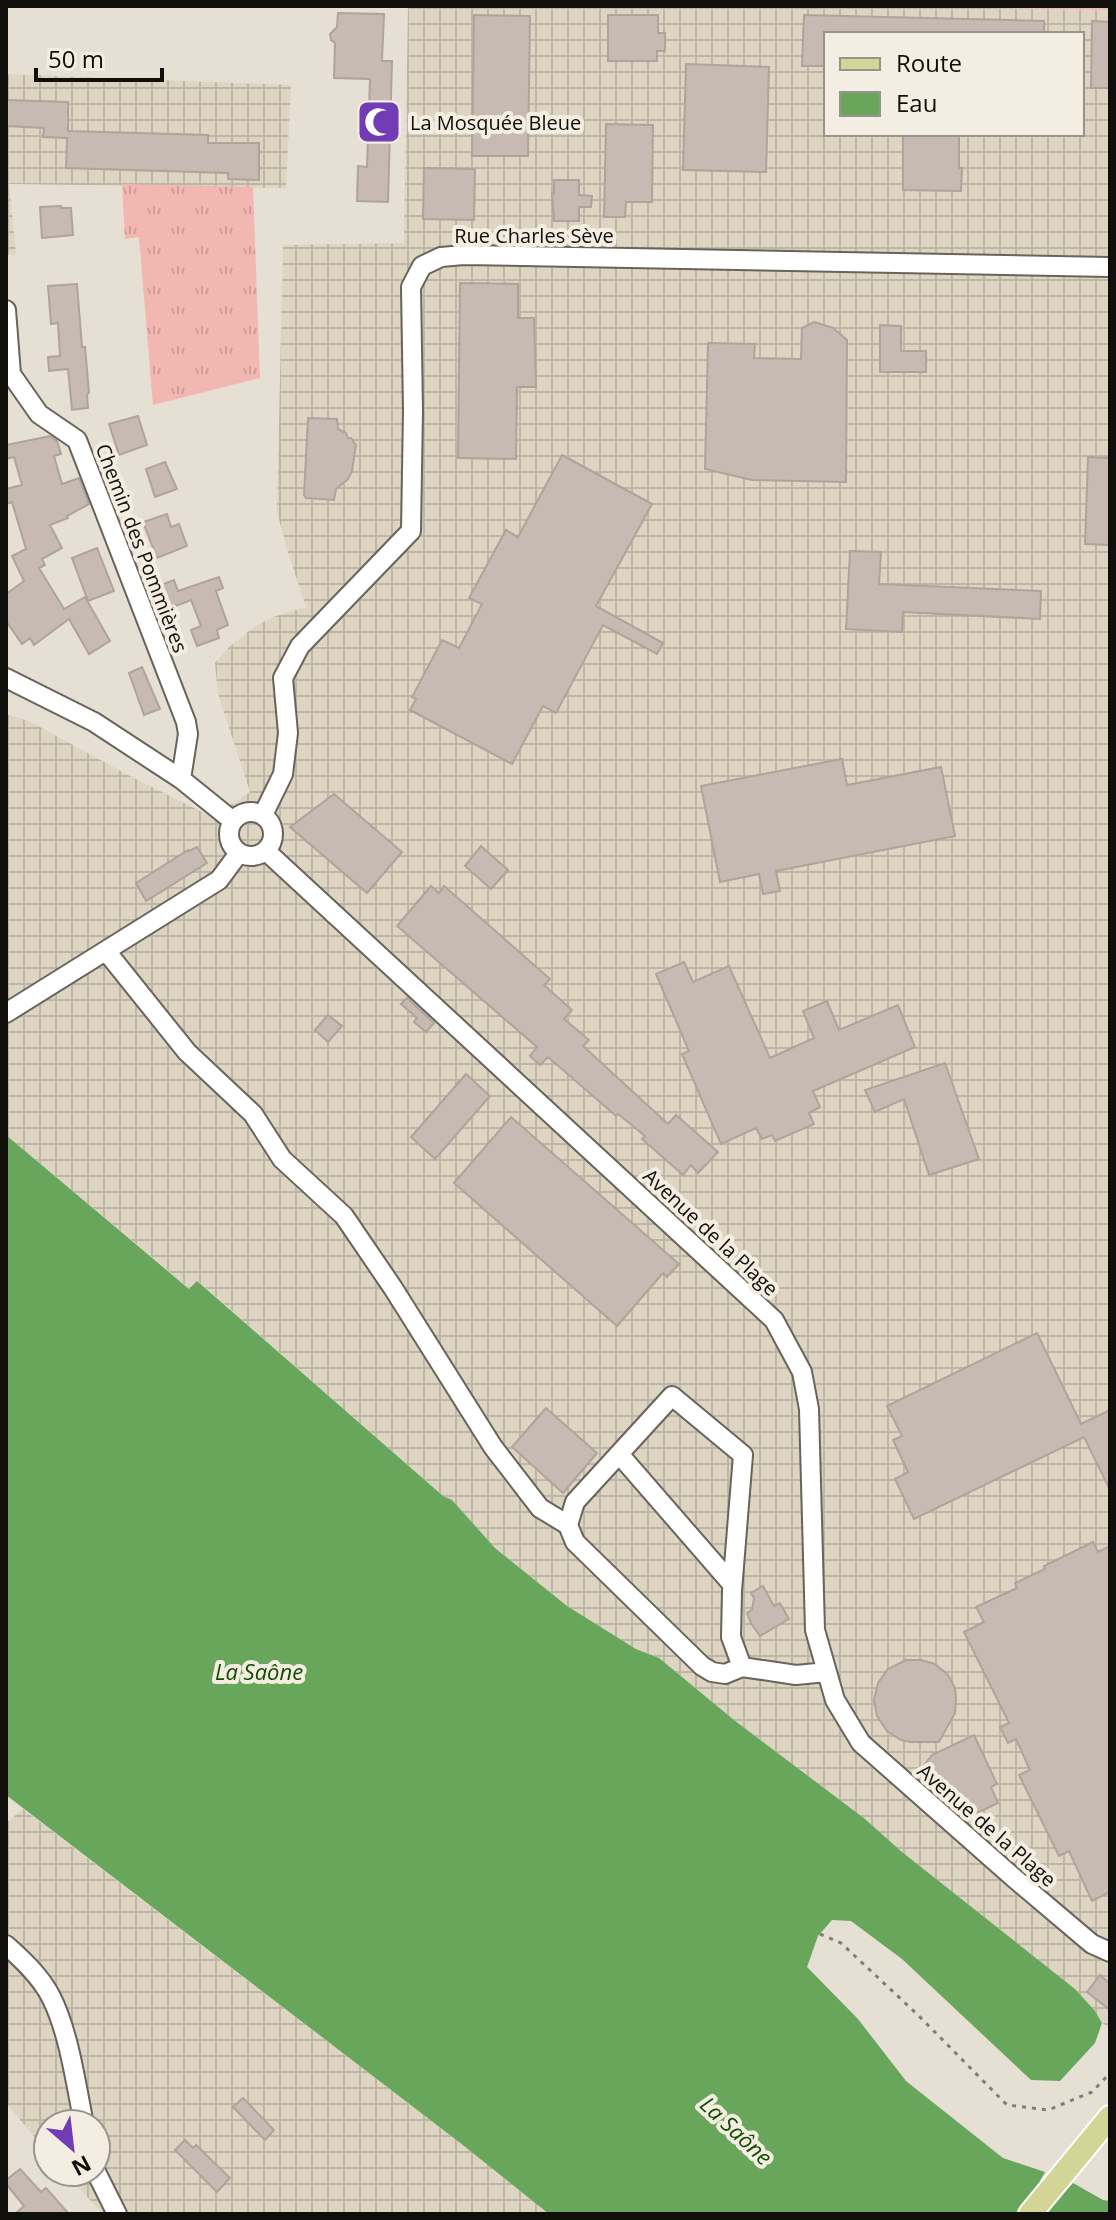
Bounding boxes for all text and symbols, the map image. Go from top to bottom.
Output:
scale bar [36,32,162,82]
legend [824,32,1084,136]
text: 50 m [48,42,104,75]
text: Route [896,46,962,79]
text: Eau [896,86,937,119]
mosque icon: La Mosquée Bleue [355,98,403,146]
place label: La Mosquée Bleue [410,109,581,136]
street label: Rue Charles Sève [454,222,614,249]
street label: Chemin des Pommières [90,440,194,656]
street label: Avenue de la Plage [638,1162,784,1302]
water label: La Saône [215,1656,303,1686]
street label: Avenue de la Plage [912,1757,1062,1893]
water label: La Saône [694,2089,780,2171]
north arrow [32,2108,112,2188]
text: N [67,2149,97,2184]

